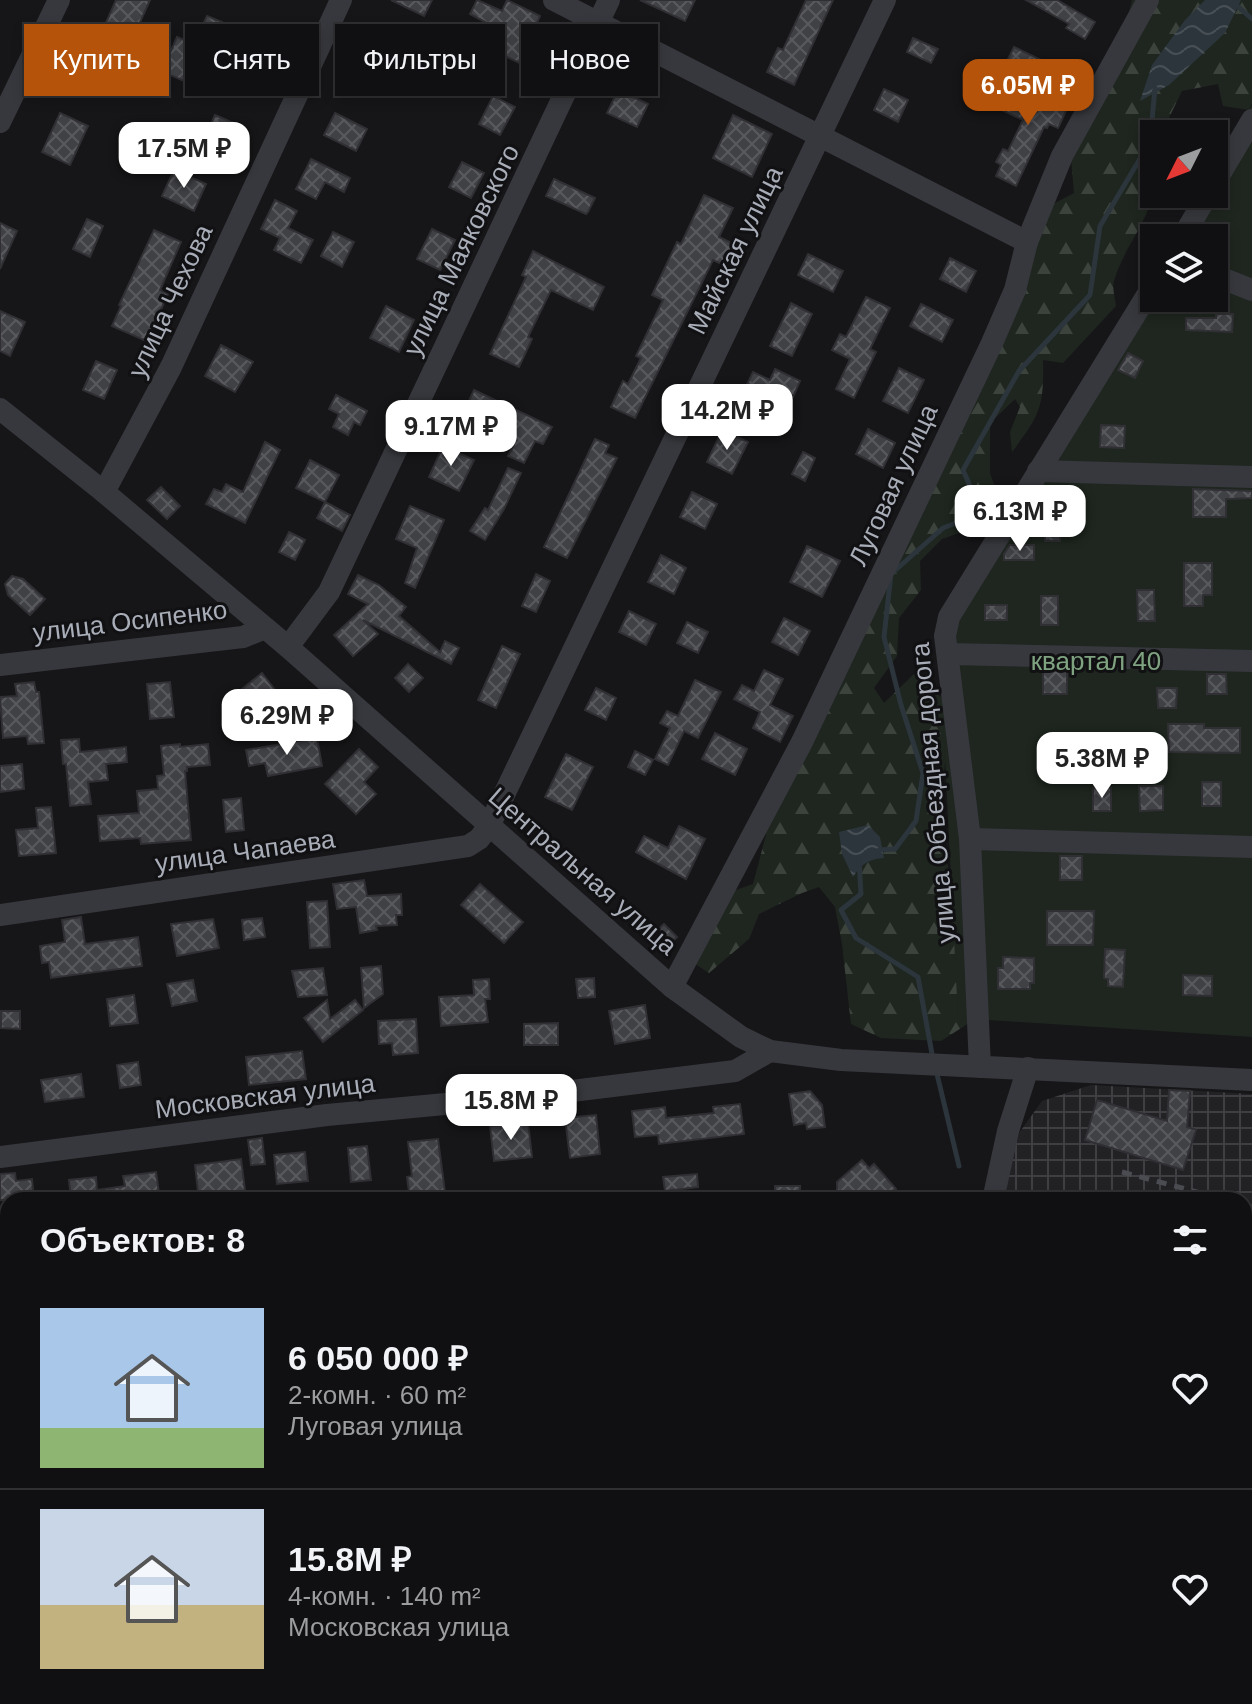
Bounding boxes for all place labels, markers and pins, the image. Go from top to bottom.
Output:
pin: 6.05M ₽ [954,59,1102,127]
pin: 17.5M ₽ [110,122,258,190]
pin: 14.2M ₽ [653,384,801,452]
pin: 9.17M ₽ [377,400,525,468]
pin: 6.13M ₽ [946,485,1094,553]
pin: 6.29M ₽ [213,689,361,757]
pin: 5.38M ₽ [1028,732,1176,800]
pin: 15.8M ₽ [437,1074,585,1142]

